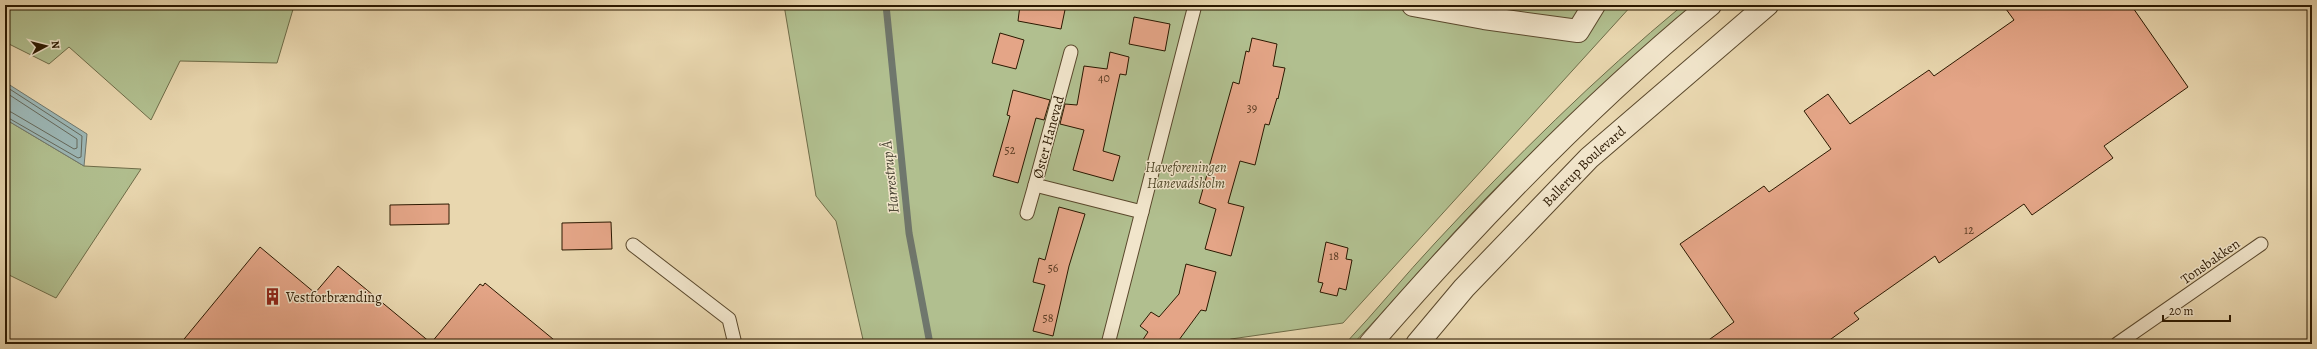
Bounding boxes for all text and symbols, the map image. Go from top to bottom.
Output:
north arrow [26,26,66,66]
text: N [47,40,63,50]
house number: 40 [1098,70,1110,86]
street label: Øster Hanevad [1028,93,1069,181]
house number: 39 [1247,100,1257,116]
street label: Ballerup Boulevard [1538,122,1630,211]
water label: Harrestrup Å [876,139,904,214]
house number: 52 [1005,142,1016,158]
park label: Haveforeningen Hanevadsholm [1145,158,1227,193]
house number: 12 [1964,222,1974,238]
street label: Tonsbakken [2177,234,2244,289]
house number: 18 [1329,248,1339,264]
house number: 56 [1048,260,1059,276]
building icon: Vestforbrænding [263,287,283,307]
place label: Vestforbrænding [285,288,382,307]
scale bar [2163,297,2230,323]
text: 20 m [2169,303,2193,319]
house number: 58 [1043,310,1054,326]

